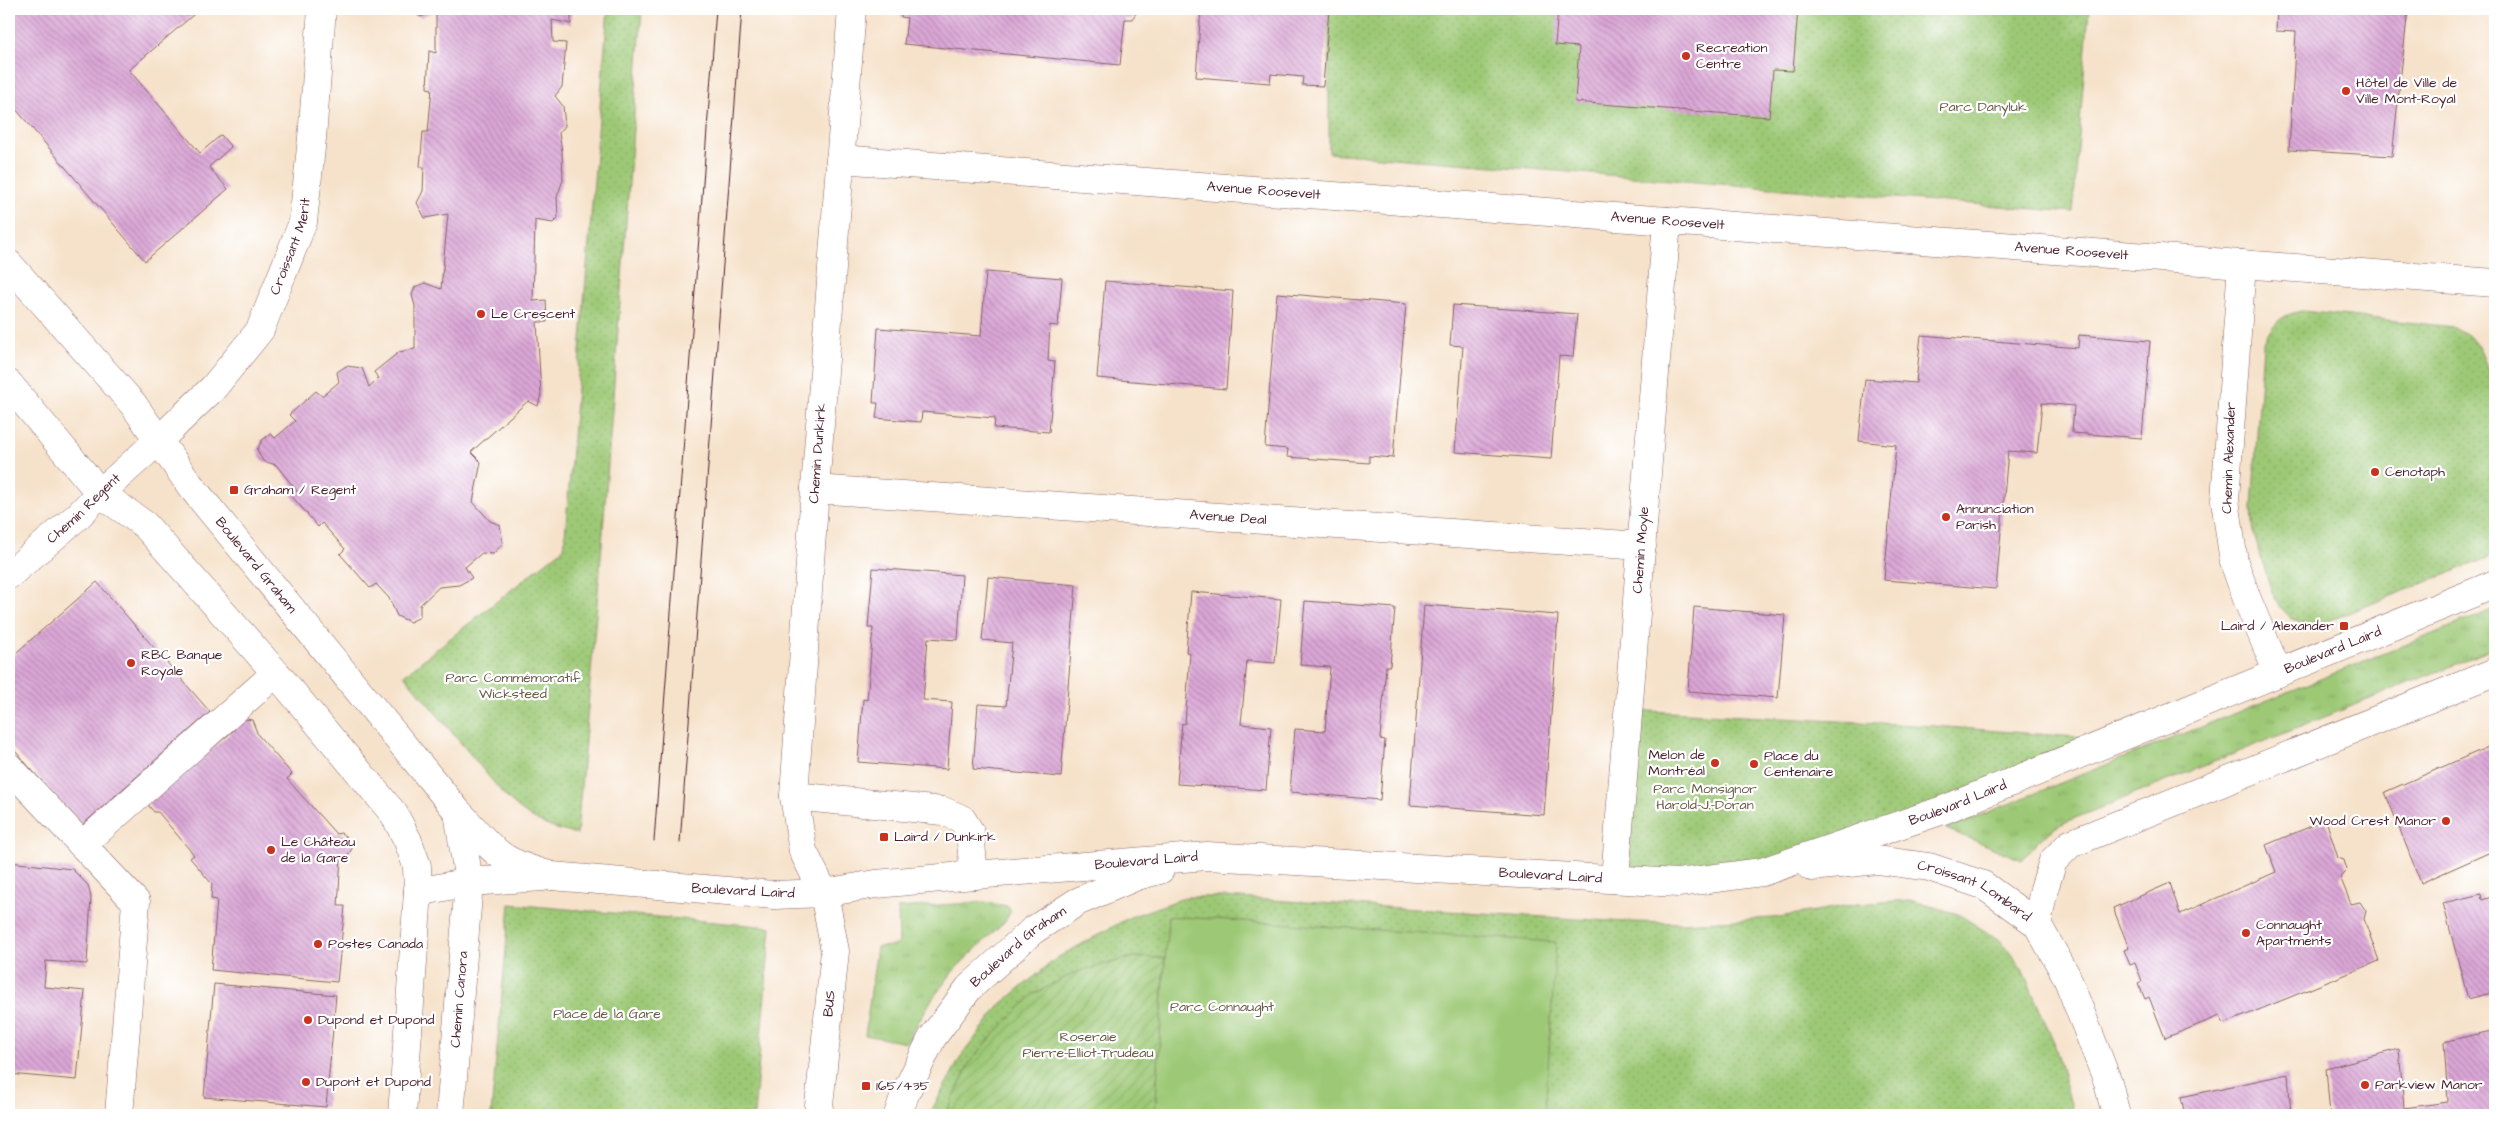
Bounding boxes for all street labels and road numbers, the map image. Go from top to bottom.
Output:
street label: Avenue Roosevelt [1206,177,1322,205]
street label: Croissant Merit [265,197,316,298]
street label: Avenue Roosevelt [1610,207,1726,235]
street label: Avenue Roosevelt [2014,237,2130,266]
street label: Chemin Alexander [2217,401,2241,514]
street label: Chemin Dunkirk [804,402,832,504]
street label: Chemin Regent [42,469,125,548]
street label: Avenue Deal [1189,505,1267,530]
street label: Chemin Moyle [1628,505,1654,594]
street label: Boulevard Graham [210,513,301,618]
street label: Boulevard Laird [2281,622,2384,679]
street label: Boulevard Laird [1906,775,2010,831]
street label: Boulevard Laird [1094,847,1199,875]
street label: Croissant Lombard [1916,856,2035,926]
street label: Boulevard Laird [1498,863,1603,889]
street label: Boulevard Laird [691,878,795,904]
street label: Boulevard Graham [966,901,1070,992]
street label: Chemin Canora [446,950,473,1048]
street label: BUS [818,989,841,1018]

